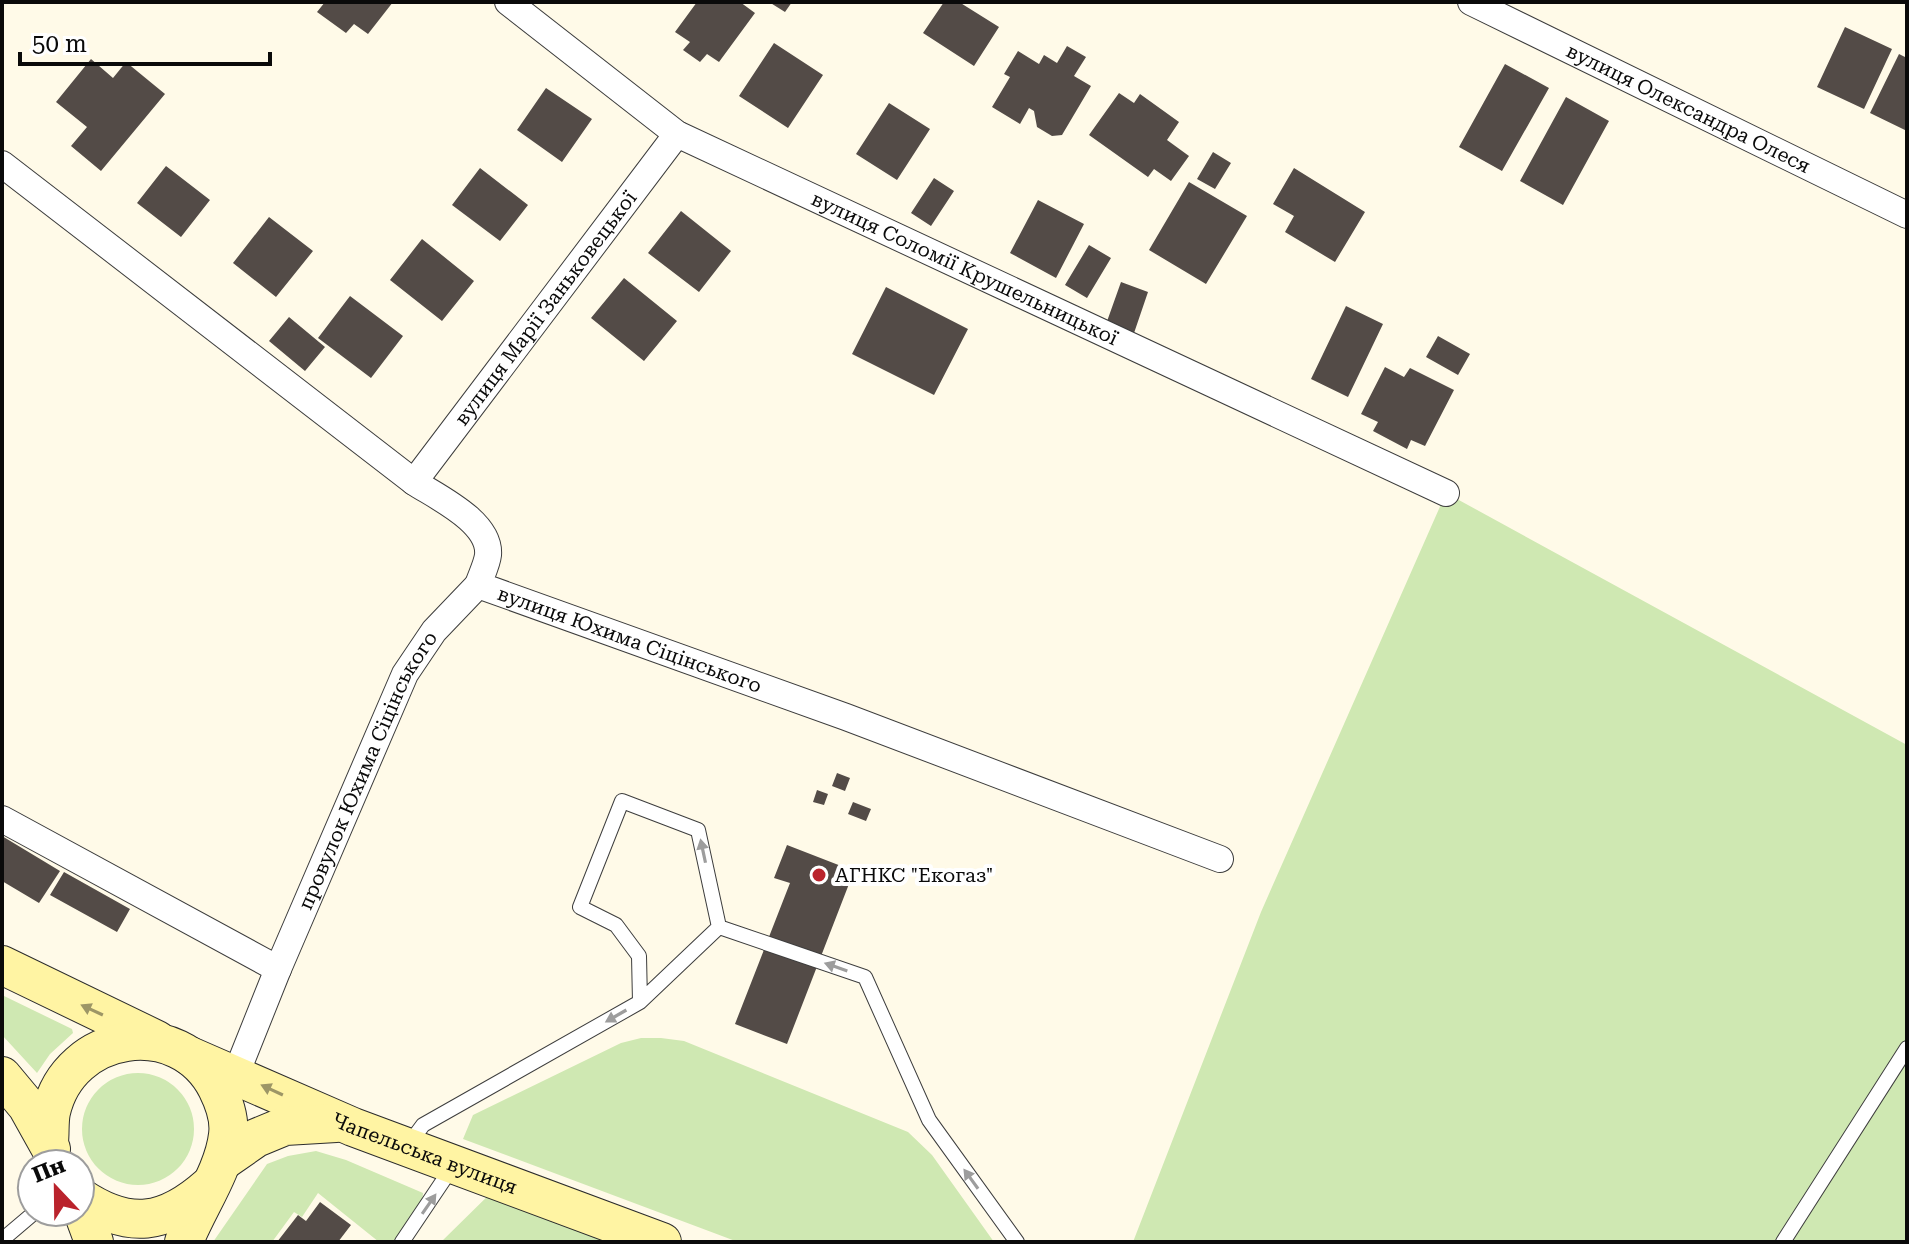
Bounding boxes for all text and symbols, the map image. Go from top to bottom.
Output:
scale bar [20,16,270,66]
text: 50 m [32,30,87,58]
street label: вулиця Олександра Олеся [1563,39,1814,178]
street label: вулиця Марії Заньковецької [449,186,642,430]
street label: вулиця Соломії Крушельницької [808,186,1123,350]
street label: вулиця Юхима Сіцінського [494,581,765,698]
street label: провулок Юхима Сіцінського [293,627,442,913]
one-way arrow [696,838,709,863]
place label: АГНКС "Екогаз" [835,863,993,887]
marker: АГНКС "Екогаз" [810,866,828,884]
one-way arrow [824,960,848,972]
one-way arrow [80,1003,104,1017]
one-way arrow [605,1009,627,1023]
one-way arrow [260,1083,284,1097]
street label: Чапельська вулиця [328,1107,521,1199]
north arrow [16,1148,96,1228]
text: Пн [29,1152,69,1188]
one-way arrow [964,1168,980,1189]
one-way arrow [421,1193,436,1214]

